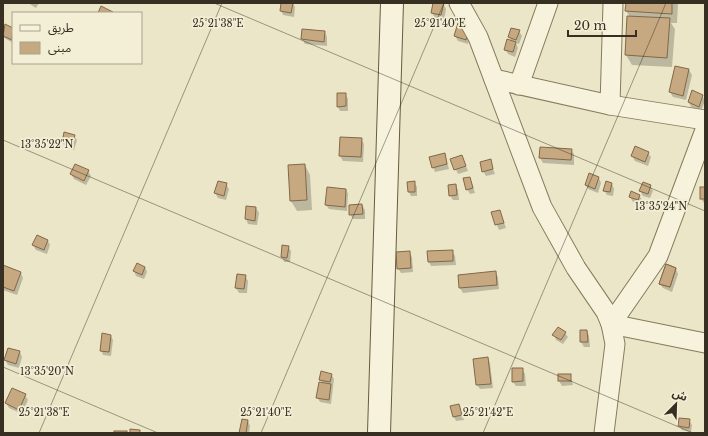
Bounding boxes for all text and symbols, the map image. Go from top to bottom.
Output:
legend [12,12,142,64]
scale bar [568,12,636,38]
text: 25°21'38"E [192,17,244,30]
text: 25°21'40"E [414,17,466,30]
text: 20 m [574,18,606,33]
text: طريق [48,20,74,36]
text: مبنى [48,40,71,55]
text: 13°35'22"N [20,138,74,151]
text: 13°35'24"N [635,200,687,213]
text: 13°35'20"N [20,365,74,378]
north arrow [656,384,696,424]
text: ش [670,385,690,404]
text: 25°21'38"E [18,406,70,419]
text: 25°21'40"E [240,406,292,419]
text: 25°21'42"E [463,406,513,419]

